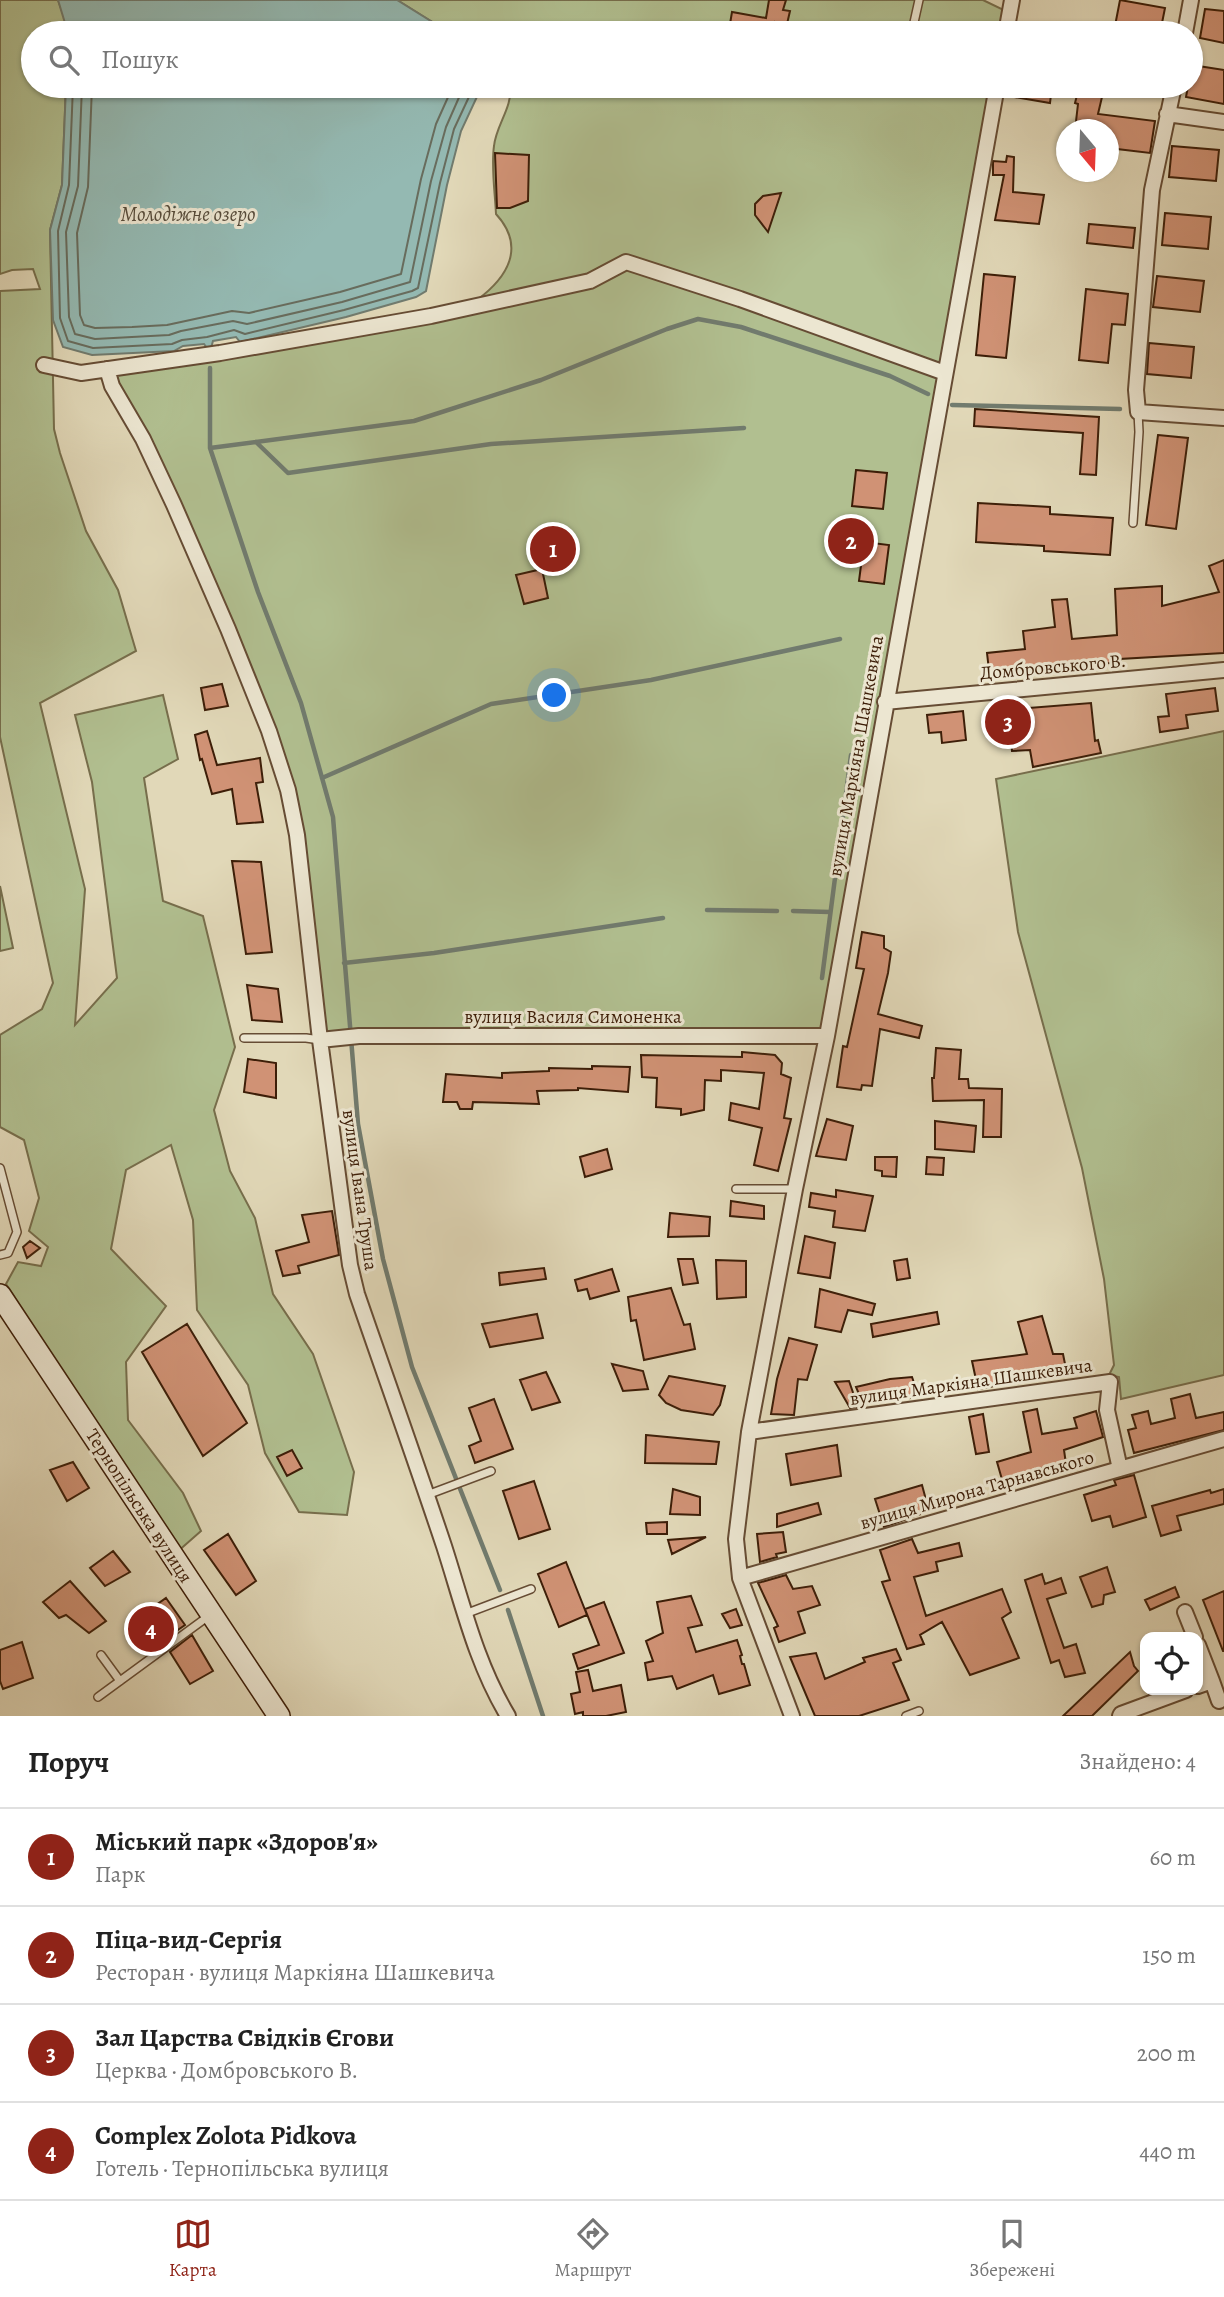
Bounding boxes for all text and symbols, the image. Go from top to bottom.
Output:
search box [21,21,1203,98]
icon: search [45,41,83,79]
text: Пошук [101,42,179,77]
north arrow [1056,119,1119,182]
water label: Молодіжне озеро [120,200,256,228]
pin: 2 [828,515,874,567]
pin: 1 [530,523,576,575]
street label: вулиця Маркіяна Шашкевича [822,633,890,879]
street label: Домбровського В. [979,648,1127,686]
your location [537,678,571,712]
pin: 3 [985,696,1031,748]
street label: вулиця Василя Симоненка [464,1004,682,1030]
street label: вулиця Івана Труша [336,1108,384,1272]
street label: вулиця Маркіяна Шашкевича [848,1352,1094,1412]
street label: Тернопільська вулиця [79,1424,199,1588]
street label: вулиця Мирона Тарнавського [857,1444,1097,1536]
pin: 4 [128,1603,174,1655]
map controls [1140,1632,1203,1695]
button: locate [1140,1632,1203,1695]
text: Поруч [28,1742,109,1782]
text: Знайдено: 4 [1079,1746,1196,1777]
text: Міський парк «Здоров'я» [95,1824,378,1859]
text: 1 [47,1842,55,1873]
text: 60 m [1149,1842,1196,1873]
text: Парк [95,1859,146,1890]
text: Піца-вид-Сергія [95,1922,282,1957]
text: 2 [45,1940,57,1971]
text: 150 m [1142,1940,1196,1971]
text: Ресторан · вулиця Маркіяна Шашкевича [95,1957,495,1988]
text: Зал Царства Свідків Єгови [95,2020,394,2055]
text: 3 [46,2038,56,2069]
text: 200 m [1137,2038,1196,2069]
text: Церква · Домбровського В. [95,2055,358,2086]
text: Complex Zolota Pidkova [95,2118,357,2153]
text: 4 [46,2136,56,2167]
text: 440 m [1139,2136,1196,2167]
text: Готель · Тернопільська вулиця [95,2153,389,2184]
tab: Карта [169,2215,217,2283]
tab: Маршрут [554,2215,631,2283]
tab: Збережені [969,2215,1055,2283]

